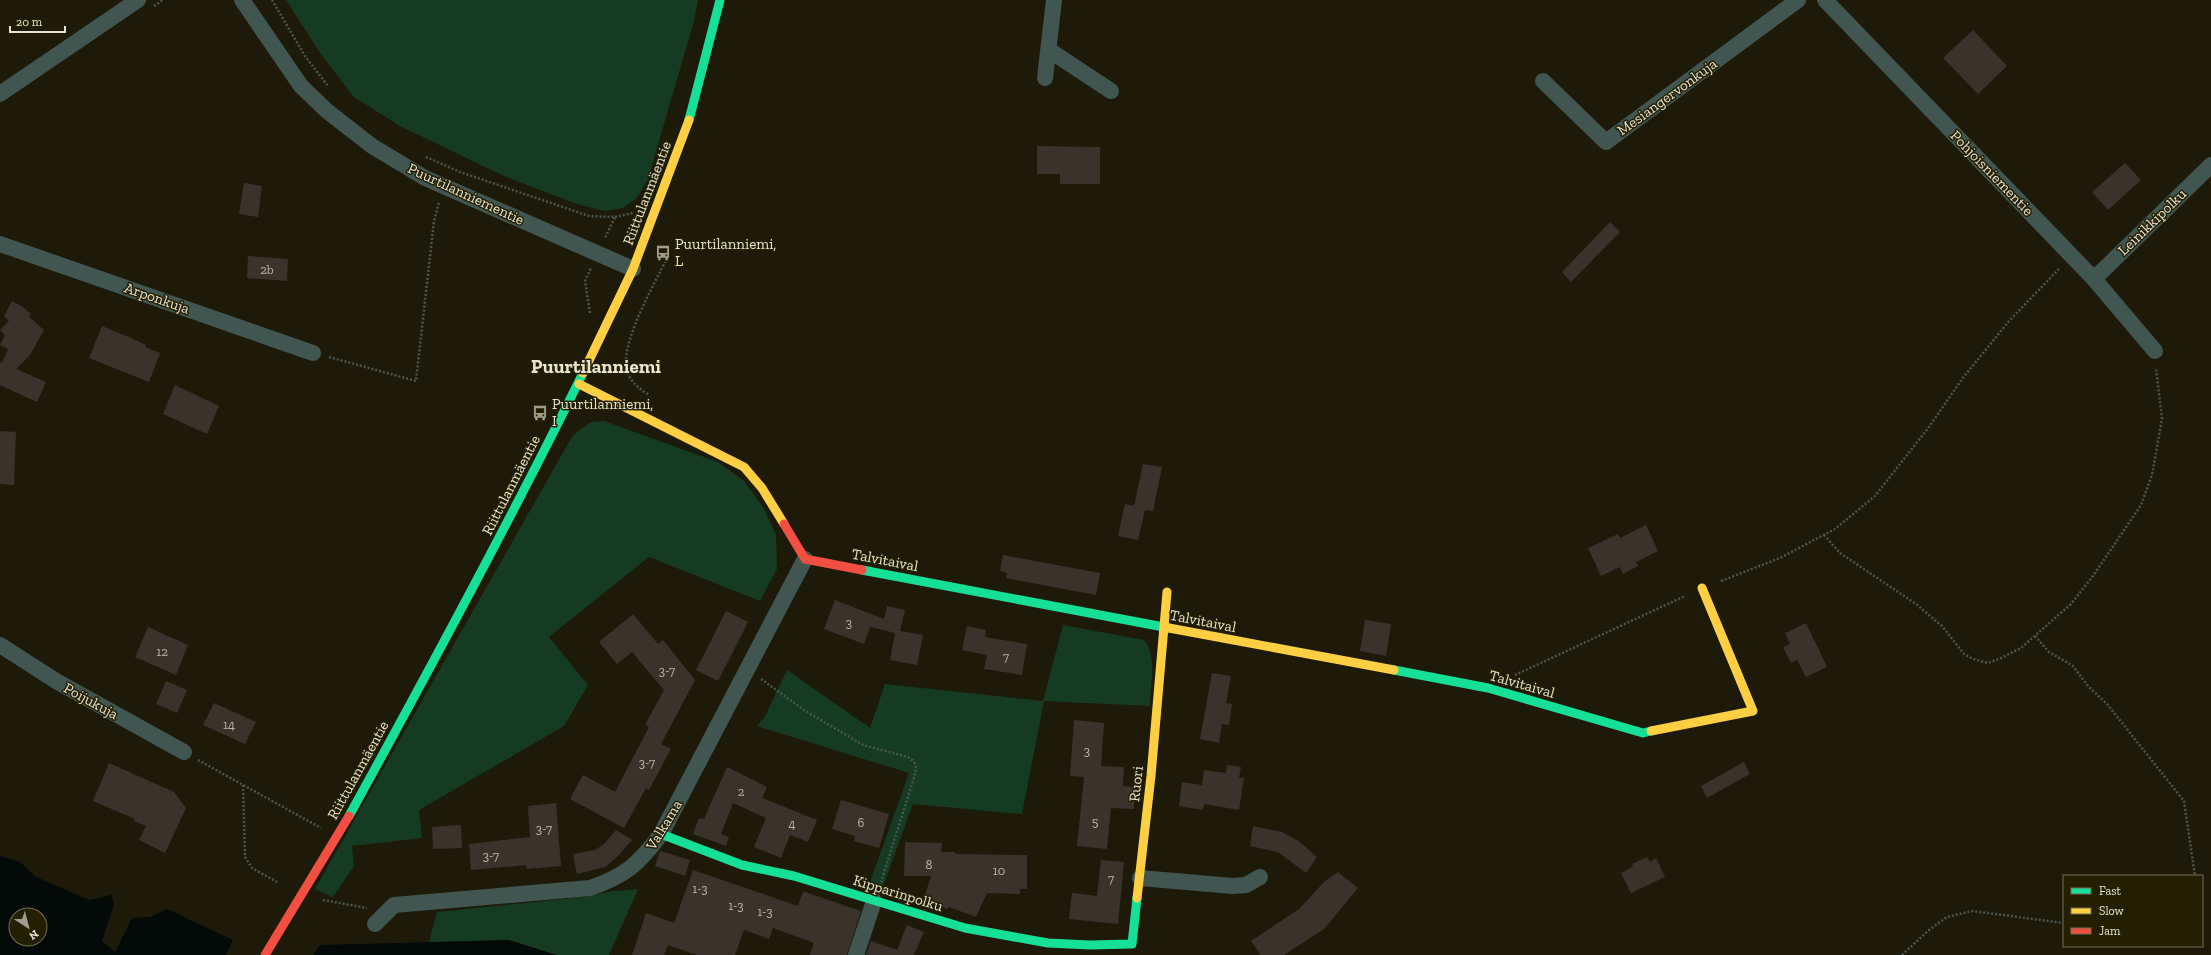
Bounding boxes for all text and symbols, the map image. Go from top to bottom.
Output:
scale bar [10,8,65,34]
text: 20 m [16,15,43,29]
street label: Mesiangervonkuja [1614,55,1720,139]
street label: Pohjoisniementie [1947,127,2037,219]
street label: Riittulanmäentie [619,139,675,247]
street label: Puurtilanniementie [405,159,527,229]
street label: Leinikkipolku [2114,184,2190,259]
place label: Puurtilanniemi, L [675,235,776,270]
bus stop icon: Puurtilanniemi, L [654,244,672,262]
house number: 2b [260,262,274,277]
street label: Arponkuja [122,278,192,318]
district label: Puurtilanniemi [531,355,661,378]
place label: Puurtilanniemi, I [552,395,653,430]
bus stop icon: Puurtilanniemi, I [531,404,549,422]
street label: Riittulanmäentie [478,432,544,538]
street label: Talvitaival [850,545,920,575]
street label: Talvitaival [1168,606,1238,636]
house number: 3 [846,615,852,630]
house number: 12 [156,644,168,659]
house number: 7 [1003,649,1009,664]
house number: 3-7 [659,663,675,678]
street label: Talvitaival [1487,666,1557,702]
street label: Poijukuja [61,679,121,723]
house number: 14 [223,717,235,732]
street label: Riittulanmäentie [324,718,392,822]
house number: 3 [1084,743,1090,758]
house number: 3-7 [639,755,655,770]
street label: Ruori [1125,765,1147,803]
house number: 2 [738,784,745,799]
street label: Valkama [642,797,686,854]
house number: 5 [1092,814,1099,829]
house number: 6 [858,815,865,830]
house number: 4 [788,816,796,831]
house number: 3-7 [536,821,552,836]
house number: 3-7 [483,848,499,863]
house number: 8 [926,857,933,872]
house number: 10 [993,863,1005,878]
street label: Kipparinpolku [851,871,946,915]
house number: 7 [1108,871,1114,886]
legend [2063,875,2203,947]
house number: 1-3 [692,881,708,896]
text: Fast [2099,884,2122,898]
house number: 1-3 [728,898,744,913]
house number: 1-3 [757,904,773,919]
text: Slow [2099,904,2125,918]
north arrow [8,907,48,947]
text: Jam [2099,924,2121,938]
text: N [26,927,41,943]

